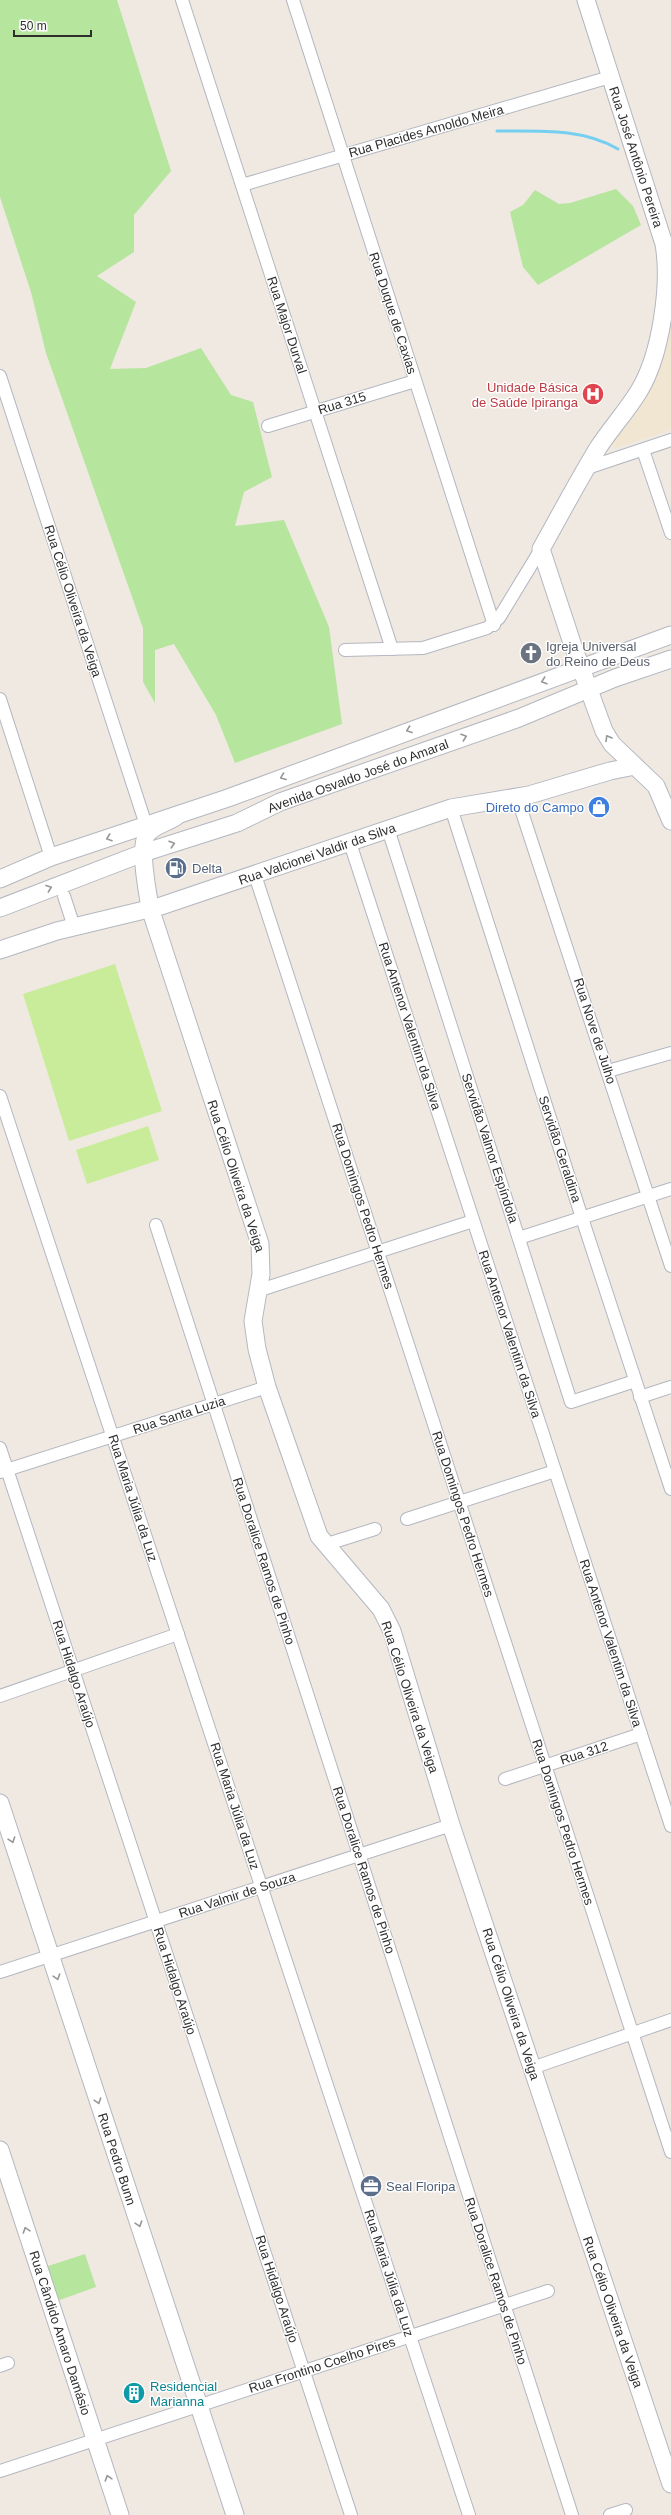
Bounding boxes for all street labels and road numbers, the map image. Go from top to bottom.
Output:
street label: Rua José Antônio Pereira [606,85,666,230]
street label: Rua Placides Arnoldo Meira [347,101,506,160]
street label: Rua Duque de Caxias [366,250,420,376]
street label: Rua Major Durval [264,275,310,376]
street label: Rua 315 [316,389,368,417]
street label: Rua Célio Oliveira da Veiga [41,523,105,680]
street label: Avenida Osvaldo José do Amaral [266,736,451,816]
street label: Rua Valcionei Valdir da Silva [237,820,398,888]
street label: Rua Antenor Valentim da Silva [376,940,444,1112]
street label: Rua Nove de Julho [571,976,619,1086]
street label: Servidão Valmor Espíndola [459,1071,522,1225]
street label: Servidão Geraldina [536,1094,585,1205]
street label: Rua Célio Oliveira da Veiga [204,1098,268,1255]
street label: Rua Domingos Pedro Hermes [329,1121,397,1291]
street label: Rua Antenor Valentim da Silva [476,1248,544,1420]
street label: Rua Santa Luzia [131,1393,228,1437]
street label: Rua Domingos Pedro Hermes [429,1429,497,1599]
street label: Rua Maria Júlia da Luz [105,1432,161,1564]
street label: Rua Doralice Ramos de Pinho [230,1476,298,1646]
street label: Rua Antenor Valentim da Silva [577,1557,645,1729]
street label: Rua Hidalgo Araújo [50,1618,98,1730]
street label: Rua Célio Oliveira da Veiga [378,1619,442,1776]
street label: Rua Domingos Pedro Hermes [529,1737,597,1907]
street label: Rua 312 [558,1738,610,1768]
street label: Rua Maria Júlia da Luz [207,1740,263,1872]
street label: Rua Doralice Ramos de Pinho [330,1785,398,1955]
street label: Rua Valmir de Souza [177,1869,298,1921]
street label: Rua Hidalgo Araújo [151,1925,199,2037]
street label: Rua Célio Oliveira da Veiga [479,1926,543,2083]
street label: Rua Pedro Bunn [95,2111,139,2207]
street label: Rua Doralice Ramos de Pinho [462,2196,530,2366]
street label: Rua Maria Júlia da Luz [361,2207,417,2339]
street label: Rua Hidalgo Araújo [253,2233,301,2345]
street label: Rua Célio Oliveira da Veiga [580,2234,646,2390]
street label: Rua Cândido Amaro Damásio [26,2249,94,2417]
street label: Rua Frontino Coelho Pires [247,2334,398,2396]

